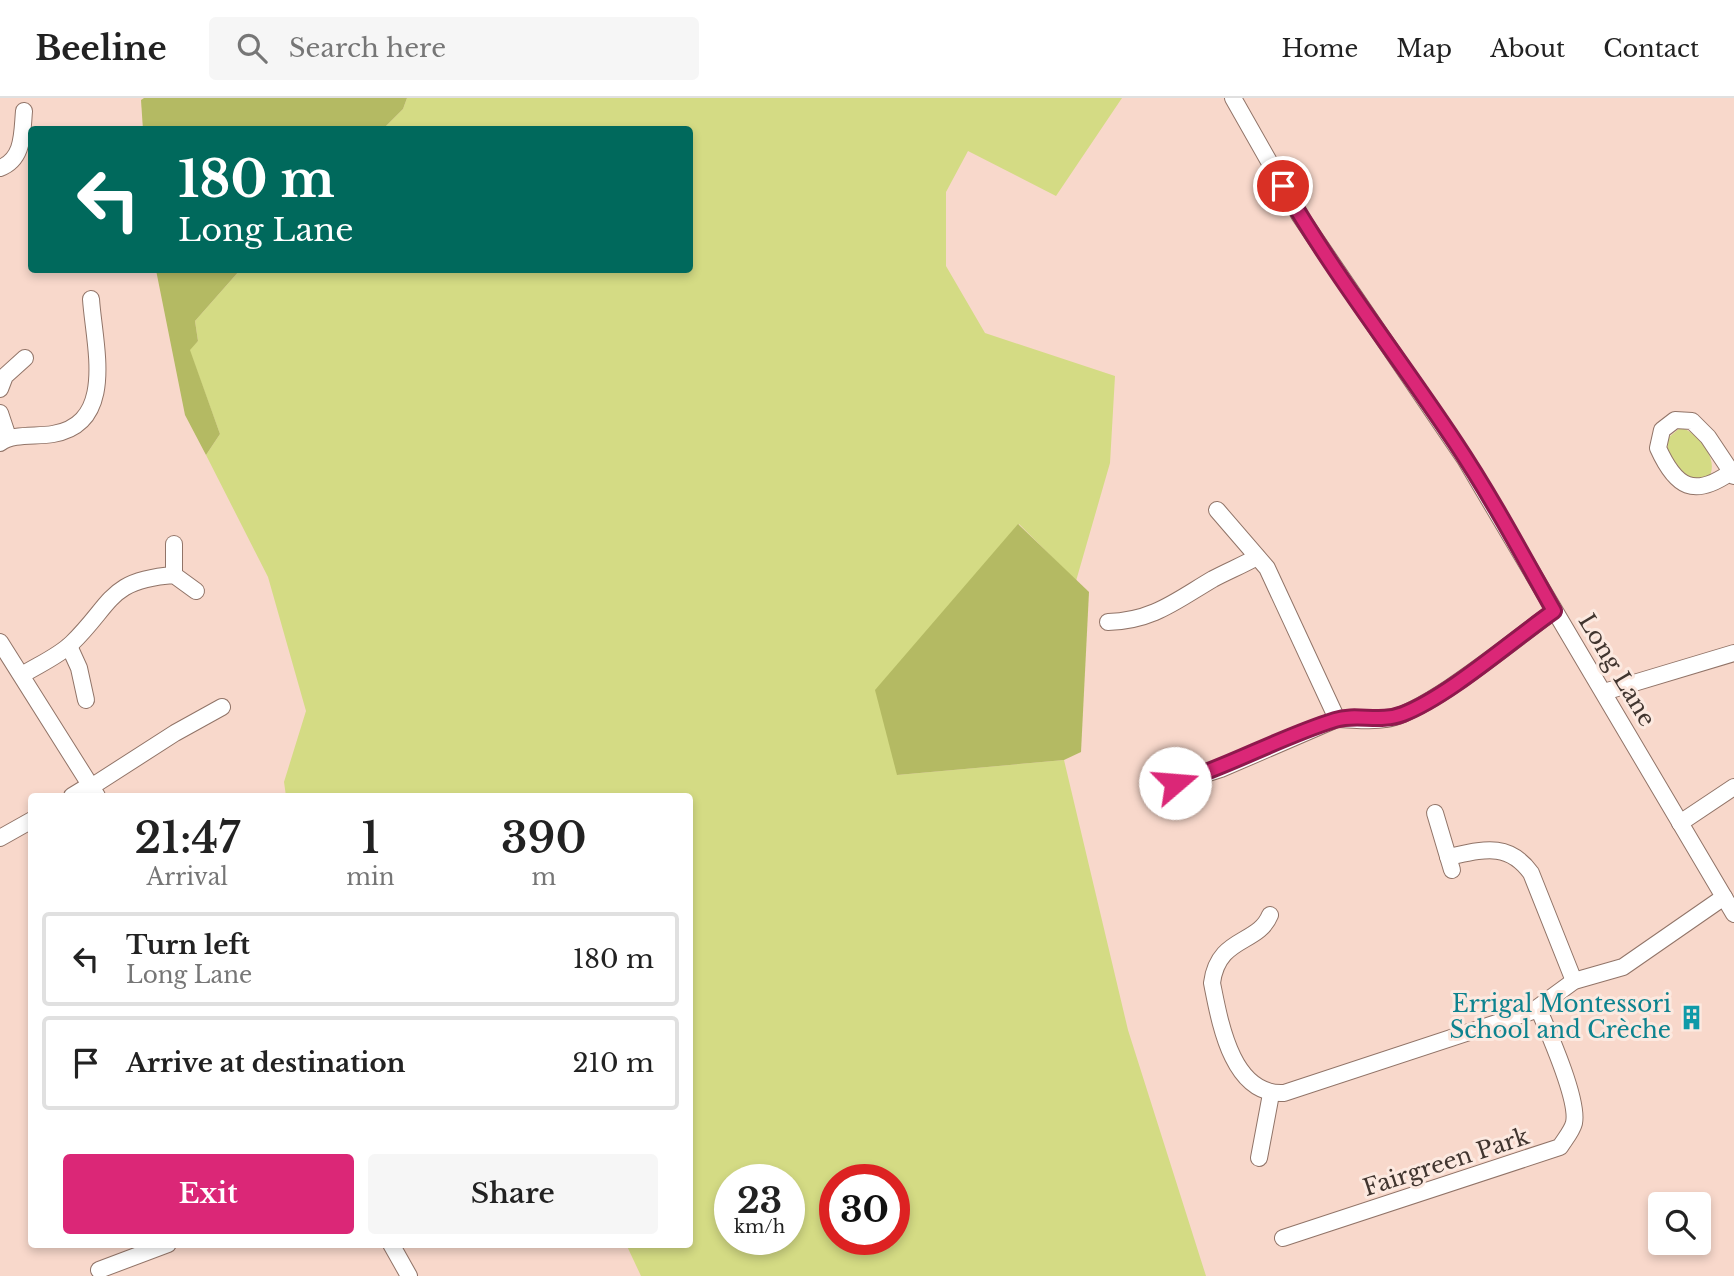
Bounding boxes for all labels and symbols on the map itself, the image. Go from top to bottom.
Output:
pin [1253,156,1313,216]
street label: Long Lane [1572,609,1662,731]
position arrow [1138,746,1212,820]
place label: Errigal Montessori School and Crèche [1449,990,1671,1044]
building icon: Errigal Montessori School and Crèche [1677,1003,1705,1031]
street label: Fairgreen Park [1359,1122,1533,1202]
speed limit sign: 30 [819,1164,910,1255]

